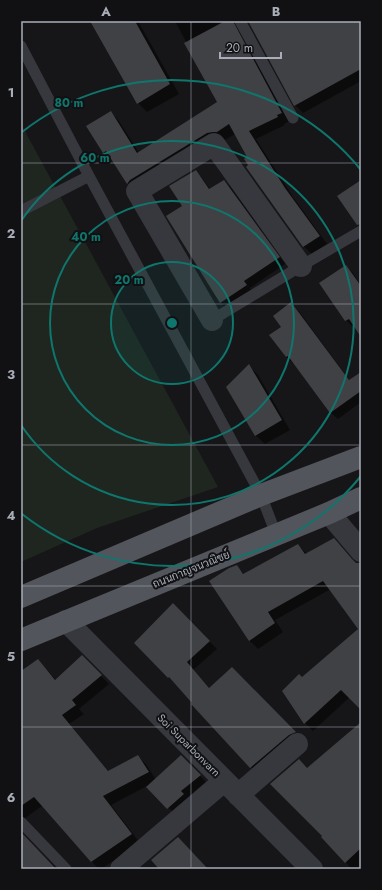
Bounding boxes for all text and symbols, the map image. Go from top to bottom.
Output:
text: A [100,2,111,21]
text: B [272,2,281,21]
scale bar [220,34,281,60]
text: 20 m [226,39,253,57]
text: 1 [8,83,14,102]
text: 80 m [55,94,84,112]
text: 60 m [80,149,110,167]
text: 2 [7,224,15,243]
text: 40 m [71,228,101,246]
text: 20 m [114,271,144,289]
centre of rings [165,316,179,330]
text: 3 [7,365,15,384]
text: 4 [6,506,16,525]
street label: ถนนกาญจนวณิชย์ [150,546,232,592]
text: 5 [7,647,15,666]
street label: Soi Suparbonvarn [154,710,224,780]
text: 6 [7,788,16,807]

